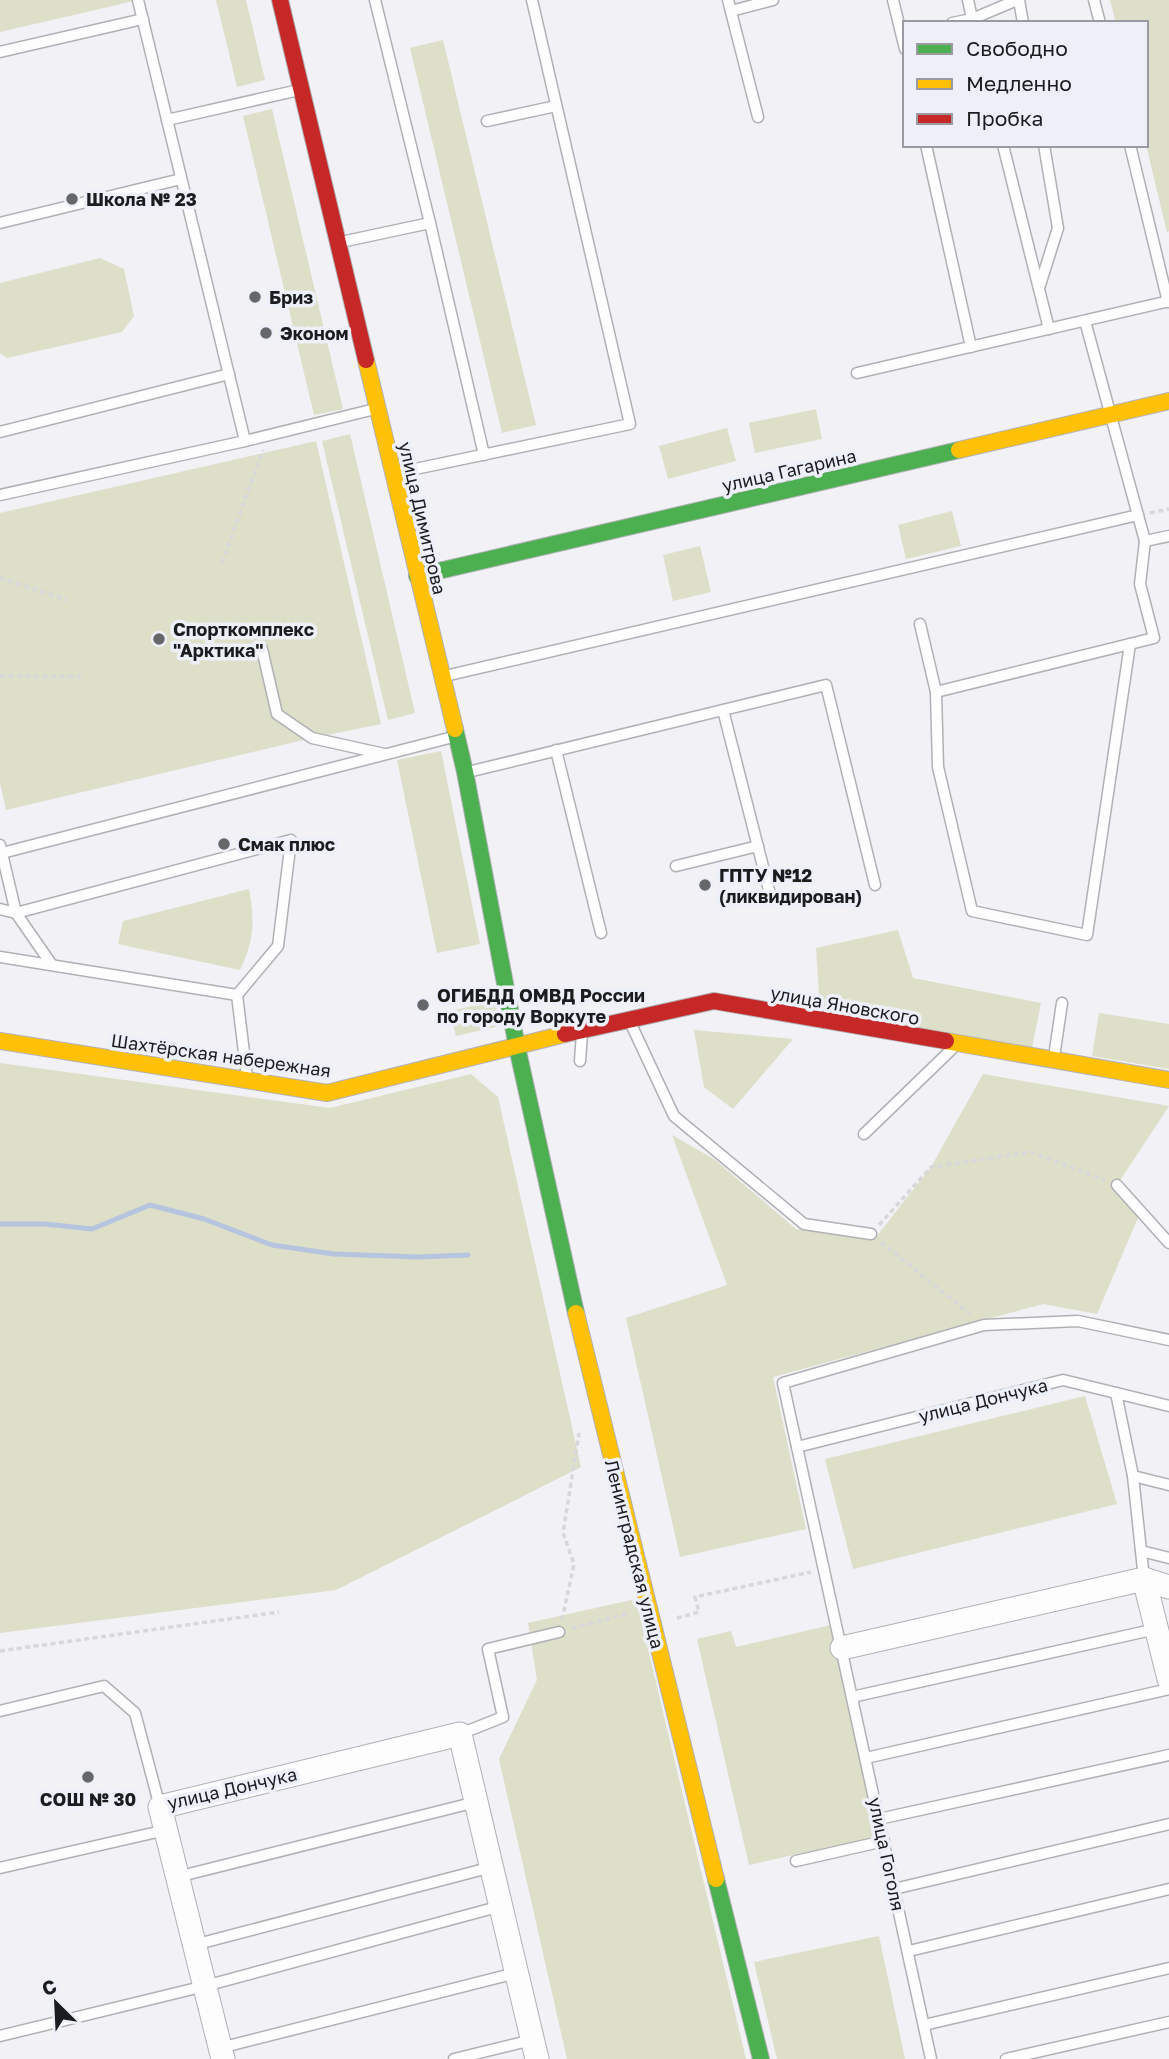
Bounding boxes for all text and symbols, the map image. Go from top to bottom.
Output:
legend [903,21,1148,147]
text: Свободно [966,35,1068,61]
text: Медленно [966,70,1072,96]
text: Пробка [966,105,1044,131]
place label: Школа № 23 [86,188,197,210]
marker: Школа № 23 [64,191,80,207]
place label: Бриз [269,286,313,308]
marker: Бриз [247,289,263,305]
place label: Эконом [280,322,348,344]
marker: Эконом [258,325,274,341]
street label: улица Димитрова [395,439,451,597]
street label: улица Гагарина [720,444,858,496]
place label: Спорткомплекс "Арктика" [173,618,314,661]
marker: Спорткомплекс "Арктика" [151,631,167,647]
place label: Смак плюс [238,833,335,855]
marker: Смак плюс [216,836,232,852]
place label: ГПТУ №12 (ликвидирован) [719,864,862,907]
marker: ГПТУ №12 (ликвидирован) [697,877,713,893]
street label: улица Яновского [769,981,921,1029]
place label: ОГИБДД ОМВД России по городу Воркуте [437,984,645,1027]
marker: ОГИБДД ОМВД России по городу Воркуте [415,997,431,1013]
street label: Шахтёрская набережная [110,1029,332,1081]
street label: улица Дончука [916,1373,1050,1427]
street label: Ленинградская улица [601,1457,669,1651]
street label: улица Дончука [165,1762,299,1814]
marker: СОШ № 30 [80,1769,96,1785]
place label: СОШ № 30 [40,1788,136,1810]
street label: улица Гоголя [864,1795,910,1913]
north arrow [21,1968,91,2038]
text: С [38,1974,60,2000]

